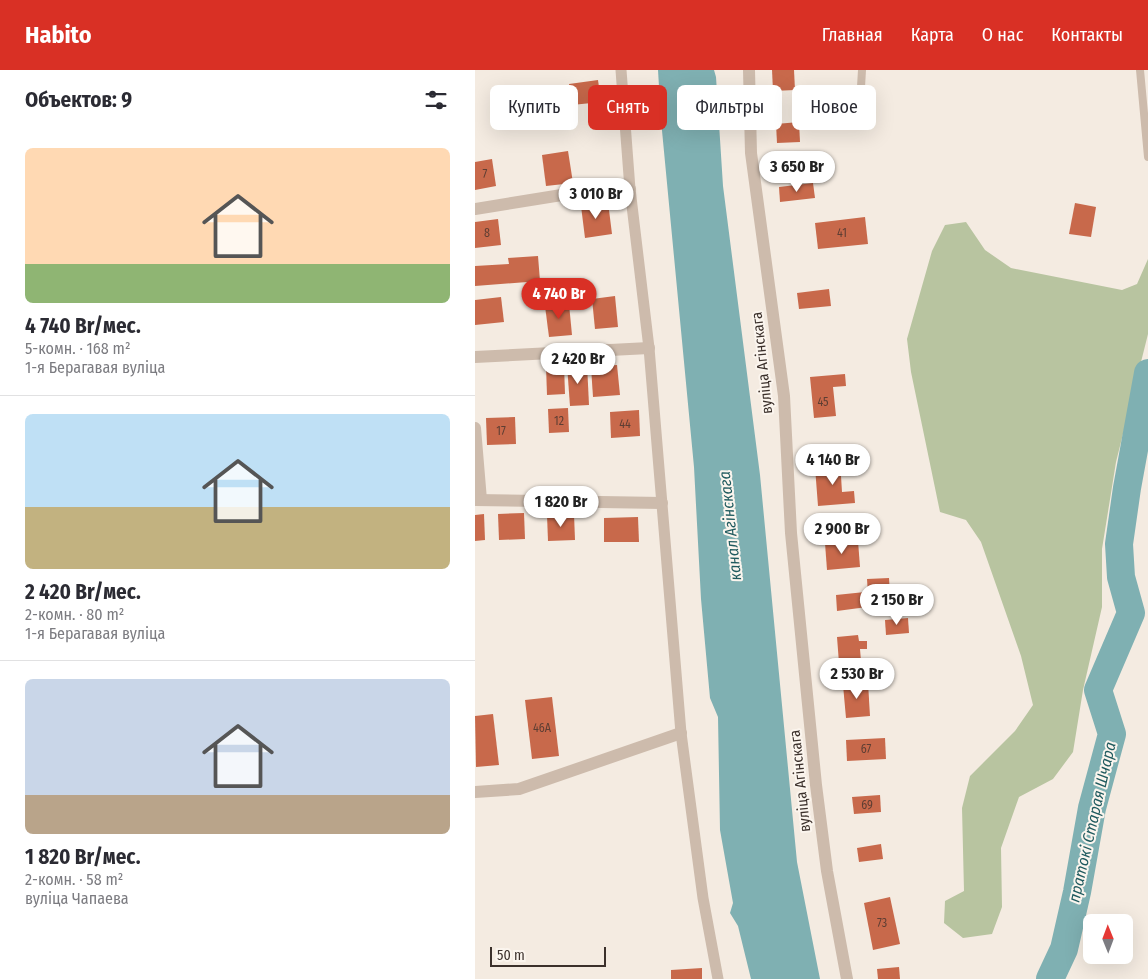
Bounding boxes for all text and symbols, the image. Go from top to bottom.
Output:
text: Habito [25,21,91,49]
text: Главная [822,24,883,46]
text: Карта [911,24,954,46]
text: О нас [982,24,1023,46]
text: Контакты [1051,24,1123,46]
chip: Купить [490,85,578,130]
chip: Снять [588,85,667,130]
chip: Фильтры [677,85,782,130]
chip: Новое [792,85,876,130]
icon: filters [422,86,450,114]
text: Объектов: 9 [25,87,132,113]
pin: 3 650 Br [745,150,849,193]
text: 3 650 Br [770,157,824,176]
house number: 7 [483,167,488,181]
pin: 3 010 Br [544,178,648,220]
icon: home [193,181,283,271]
text: 3 010 Br [570,184,622,203]
house number: 8 [484,226,490,240]
house number: 41 [837,226,847,240]
pin: 4 740 Br [507,278,611,320]
text: 4 740 Br [533,284,585,303]
street label: вуліца Агінскага [748,311,776,415]
text: 4 740 Br/мес. [25,313,141,339]
text: 5-комн. · 168 m² [25,339,131,358]
pin: 2 420 Br [526,342,630,385]
text: 2 420 Br [551,349,605,368]
text: 1-я Берагавая вуліца [25,358,165,377]
house number: 45 [817,395,829,409]
house number: 12 [554,414,564,428]
house number: 44 [619,417,631,431]
house number: 17 [496,424,506,438]
pin: 4 140 Br [781,444,885,486]
icon: home [193,446,283,536]
text: 4 140 Br [806,450,860,469]
water label: канал Агінскага [715,470,745,582]
pin: 1 820 Br [509,486,613,528]
text: 1 820 Br [535,492,587,511]
pin: 2 900 Br [790,512,894,555]
text: 2 900 Br [815,519,869,538]
text: 2 420 Br/мес. [25,579,141,605]
pin: 2 150 Br [845,584,949,626]
text: 2 150 Br [871,590,923,609]
text: 2-комн. · 80 m² [25,605,124,624]
text: 1-я Берагавая вуліца [25,624,165,643]
pin: 2 530 Br [805,658,909,700]
text: 2 530 Br [831,664,883,683]
icon: home [193,711,283,801]
house number: 46А [533,721,552,735]
street label: вуліца Агінскага [786,729,814,833]
water label: пратокі Старая Шчара [1064,740,1120,904]
house number: 67 [861,742,871,756]
house number: 69 [861,798,873,812]
text: 1 820 Br/мес. [25,844,141,870]
text: 2-комн. · 58 m² [25,870,123,889]
text: вуліца Чапаева [25,889,129,908]
north arrow [1083,914,1133,964]
map controls [1083,914,1133,964]
house number: 73 [877,916,887,930]
scale bar [490,944,606,967]
text: 50 m [497,947,525,964]

